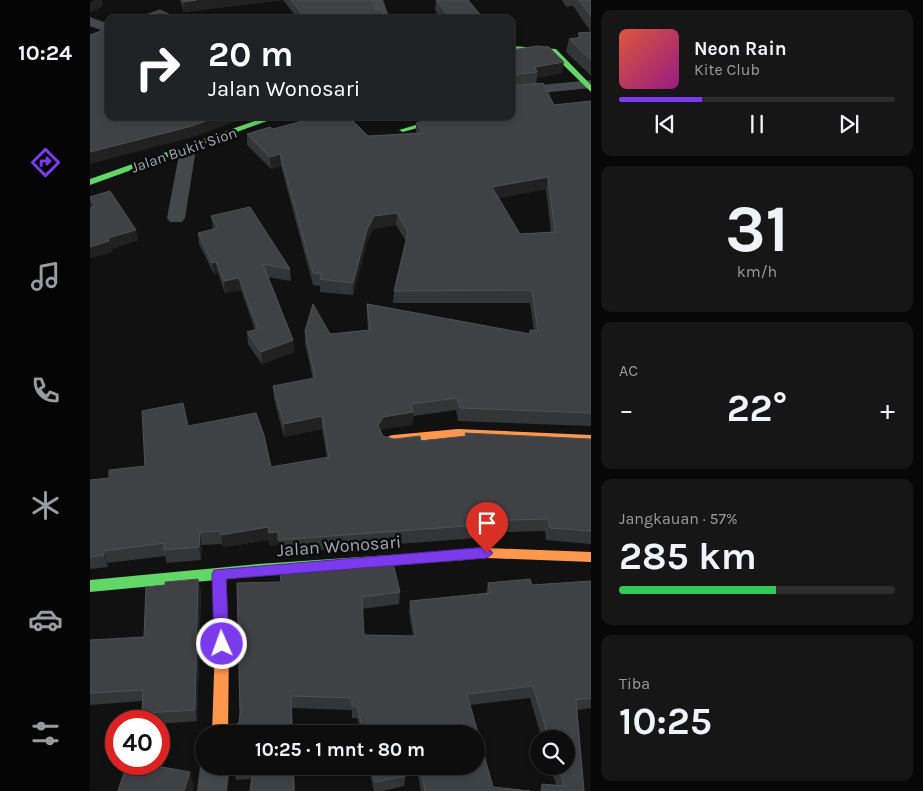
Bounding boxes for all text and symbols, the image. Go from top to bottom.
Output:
text: 20 m [208,34,293,75]
icon: right [125,35,190,100]
text: Neon Rain [694,38,787,60]
text: 10:24 [18,40,72,66]
text: Kite Club [694,60,760,79]
text: Jalan Wonosari [208,76,360,102]
icon: previous [651,110,679,138]
icon: pause [743,110,771,138]
icon: next [835,110,863,138]
street label: Jalan Bukit Sion [129,123,239,177]
icon: directions [28,145,63,180]
text: 31 [725,191,789,267]
icon: music [28,259,63,294]
text: km/h [737,262,777,281]
text: AC [619,361,638,380]
icon: phone [28,373,63,408]
text: 22° [727,386,787,431]
text: − [619,393,634,426]
text: + [880,393,895,426]
icon: climate [28,488,63,523]
pin [466,502,508,553]
icon: arrive [473,509,501,537]
text: Jangkauan · 57% [619,509,738,528]
street label: Jalan Wonosari [276,531,402,561]
text: 285 km [619,534,757,579]
icon: car [28,602,63,637]
position arrow [195,617,247,669]
text: Tiba [619,674,650,693]
text: 10:25 [619,699,712,744]
speed limit sign: 40 [105,710,170,775]
icon: filters [28,716,63,751]
map controls [530,730,575,775]
button: search [530,730,575,775]
text: 10:25 · 1 mnt · 80 m [255,739,425,761]

